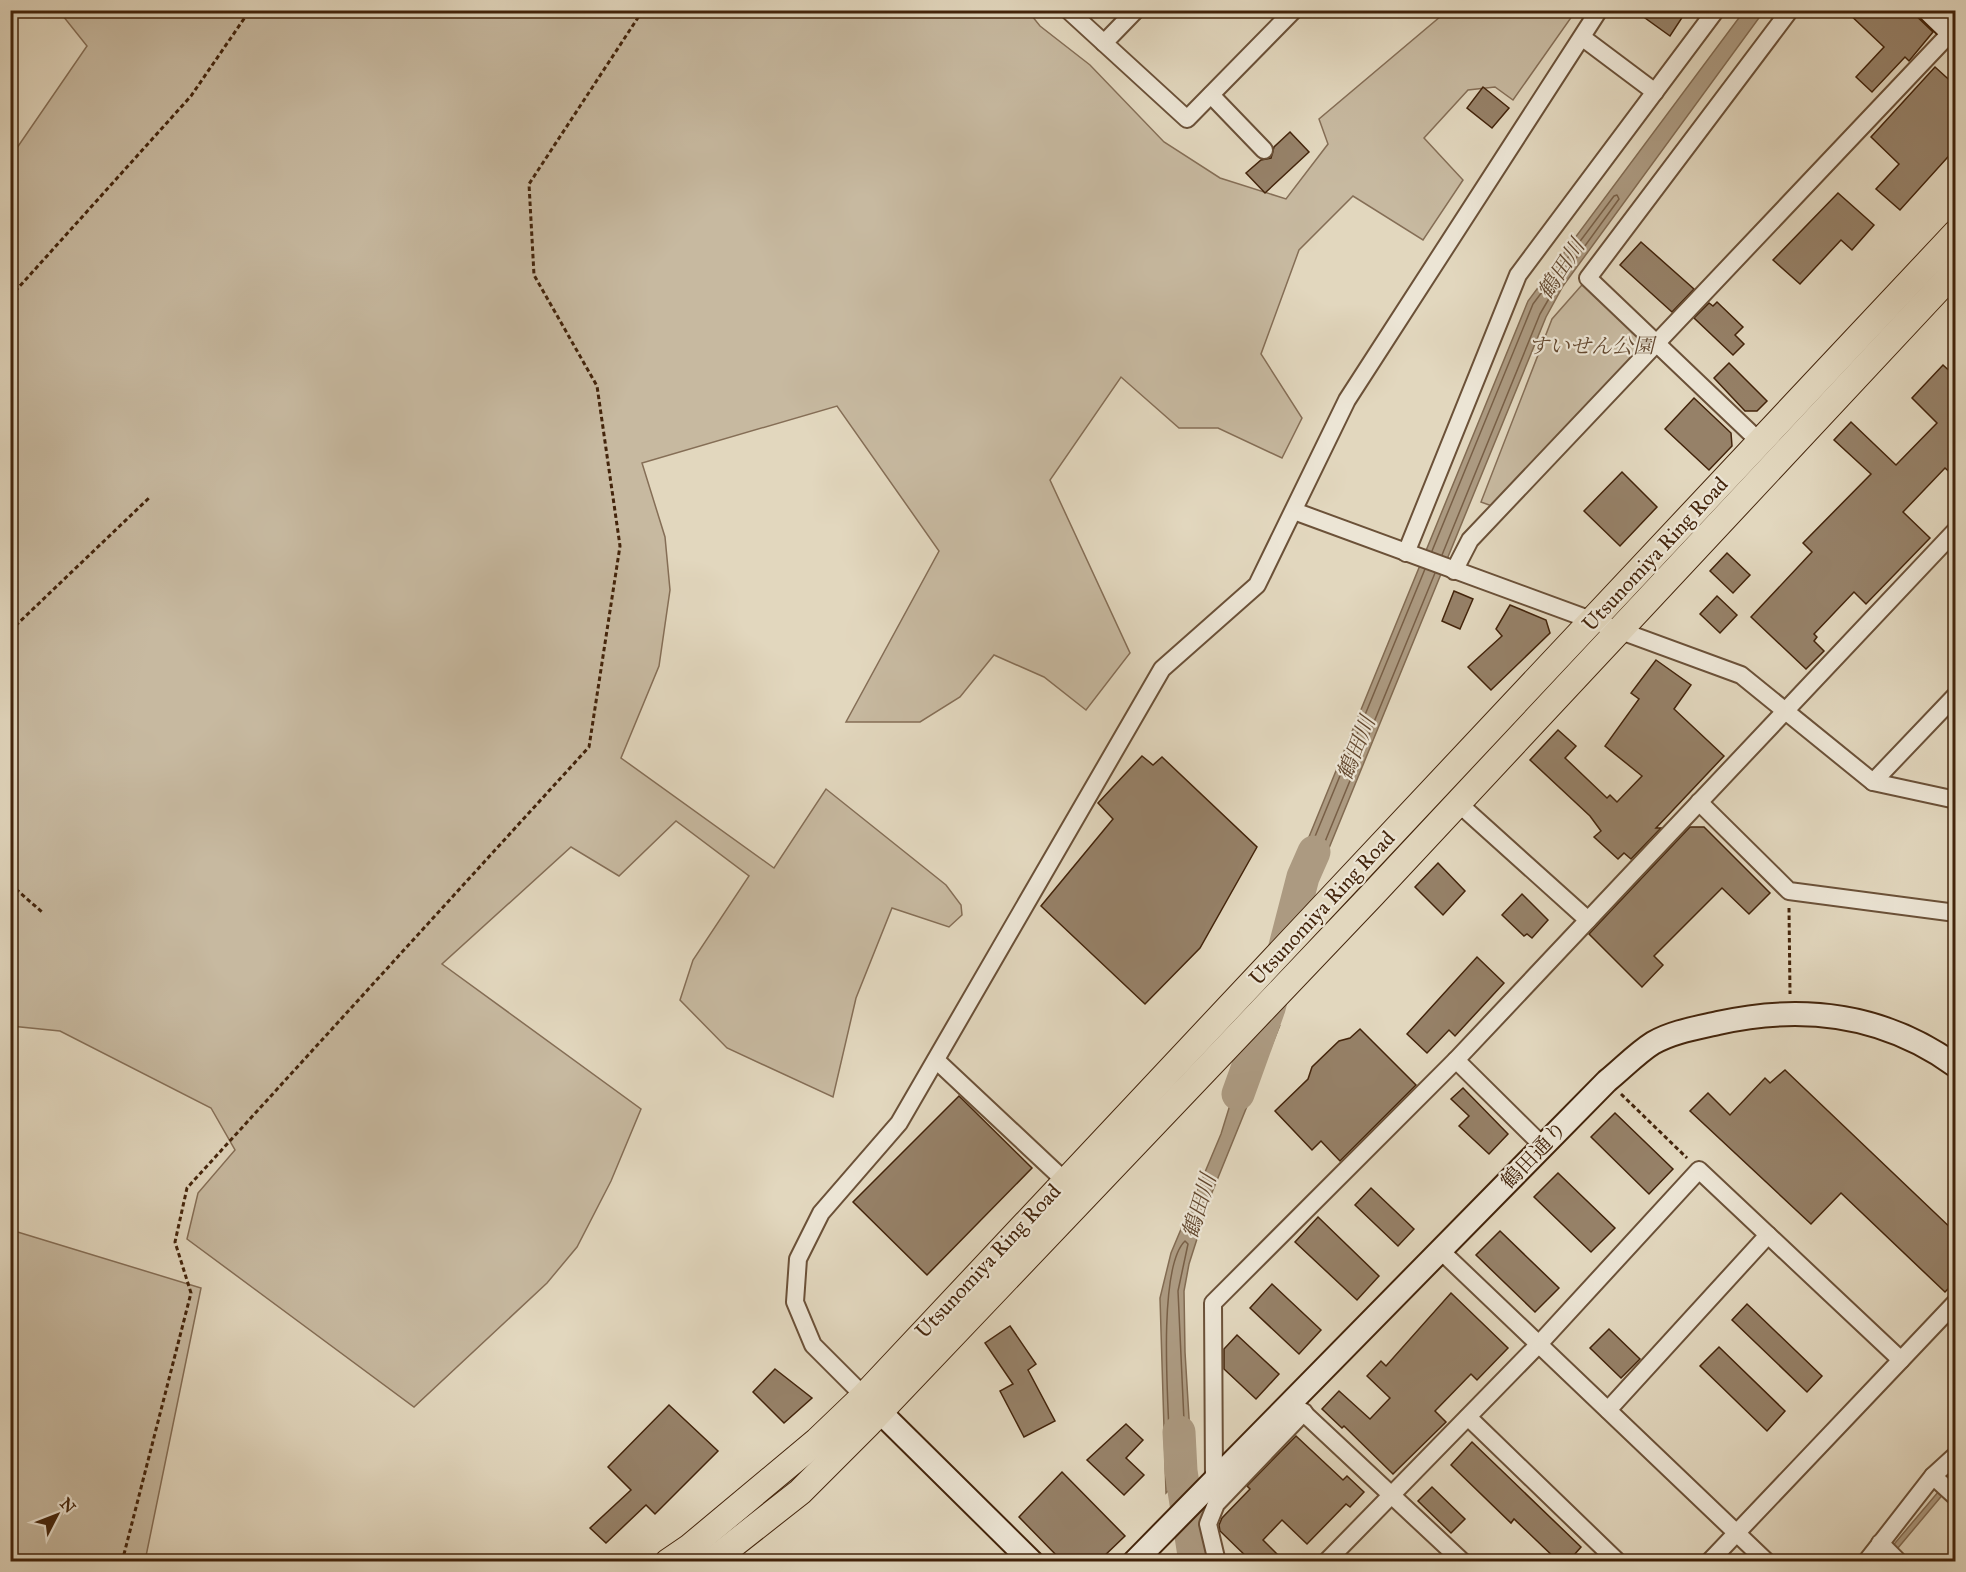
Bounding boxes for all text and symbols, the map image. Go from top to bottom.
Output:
water label: 鶴田川 [1532,232,1591,304]
park label: すいせん公園 [1528,333,1657,359]
street label: Utsunomiya Ring Road [1577,471,1734,637]
water label: 鶴田川 [1331,710,1382,784]
street label: Utsunomiya Ring Road [1244,825,1401,991]
street label: 鶴田通り [1495,1116,1573,1194]
water label: 鶴田川 [1176,1169,1222,1242]
street label: Utsunomiya Ring Road [910,1178,1067,1344]
north arrow [27,1485,87,1545]
text: N [56,1494,80,1517]

